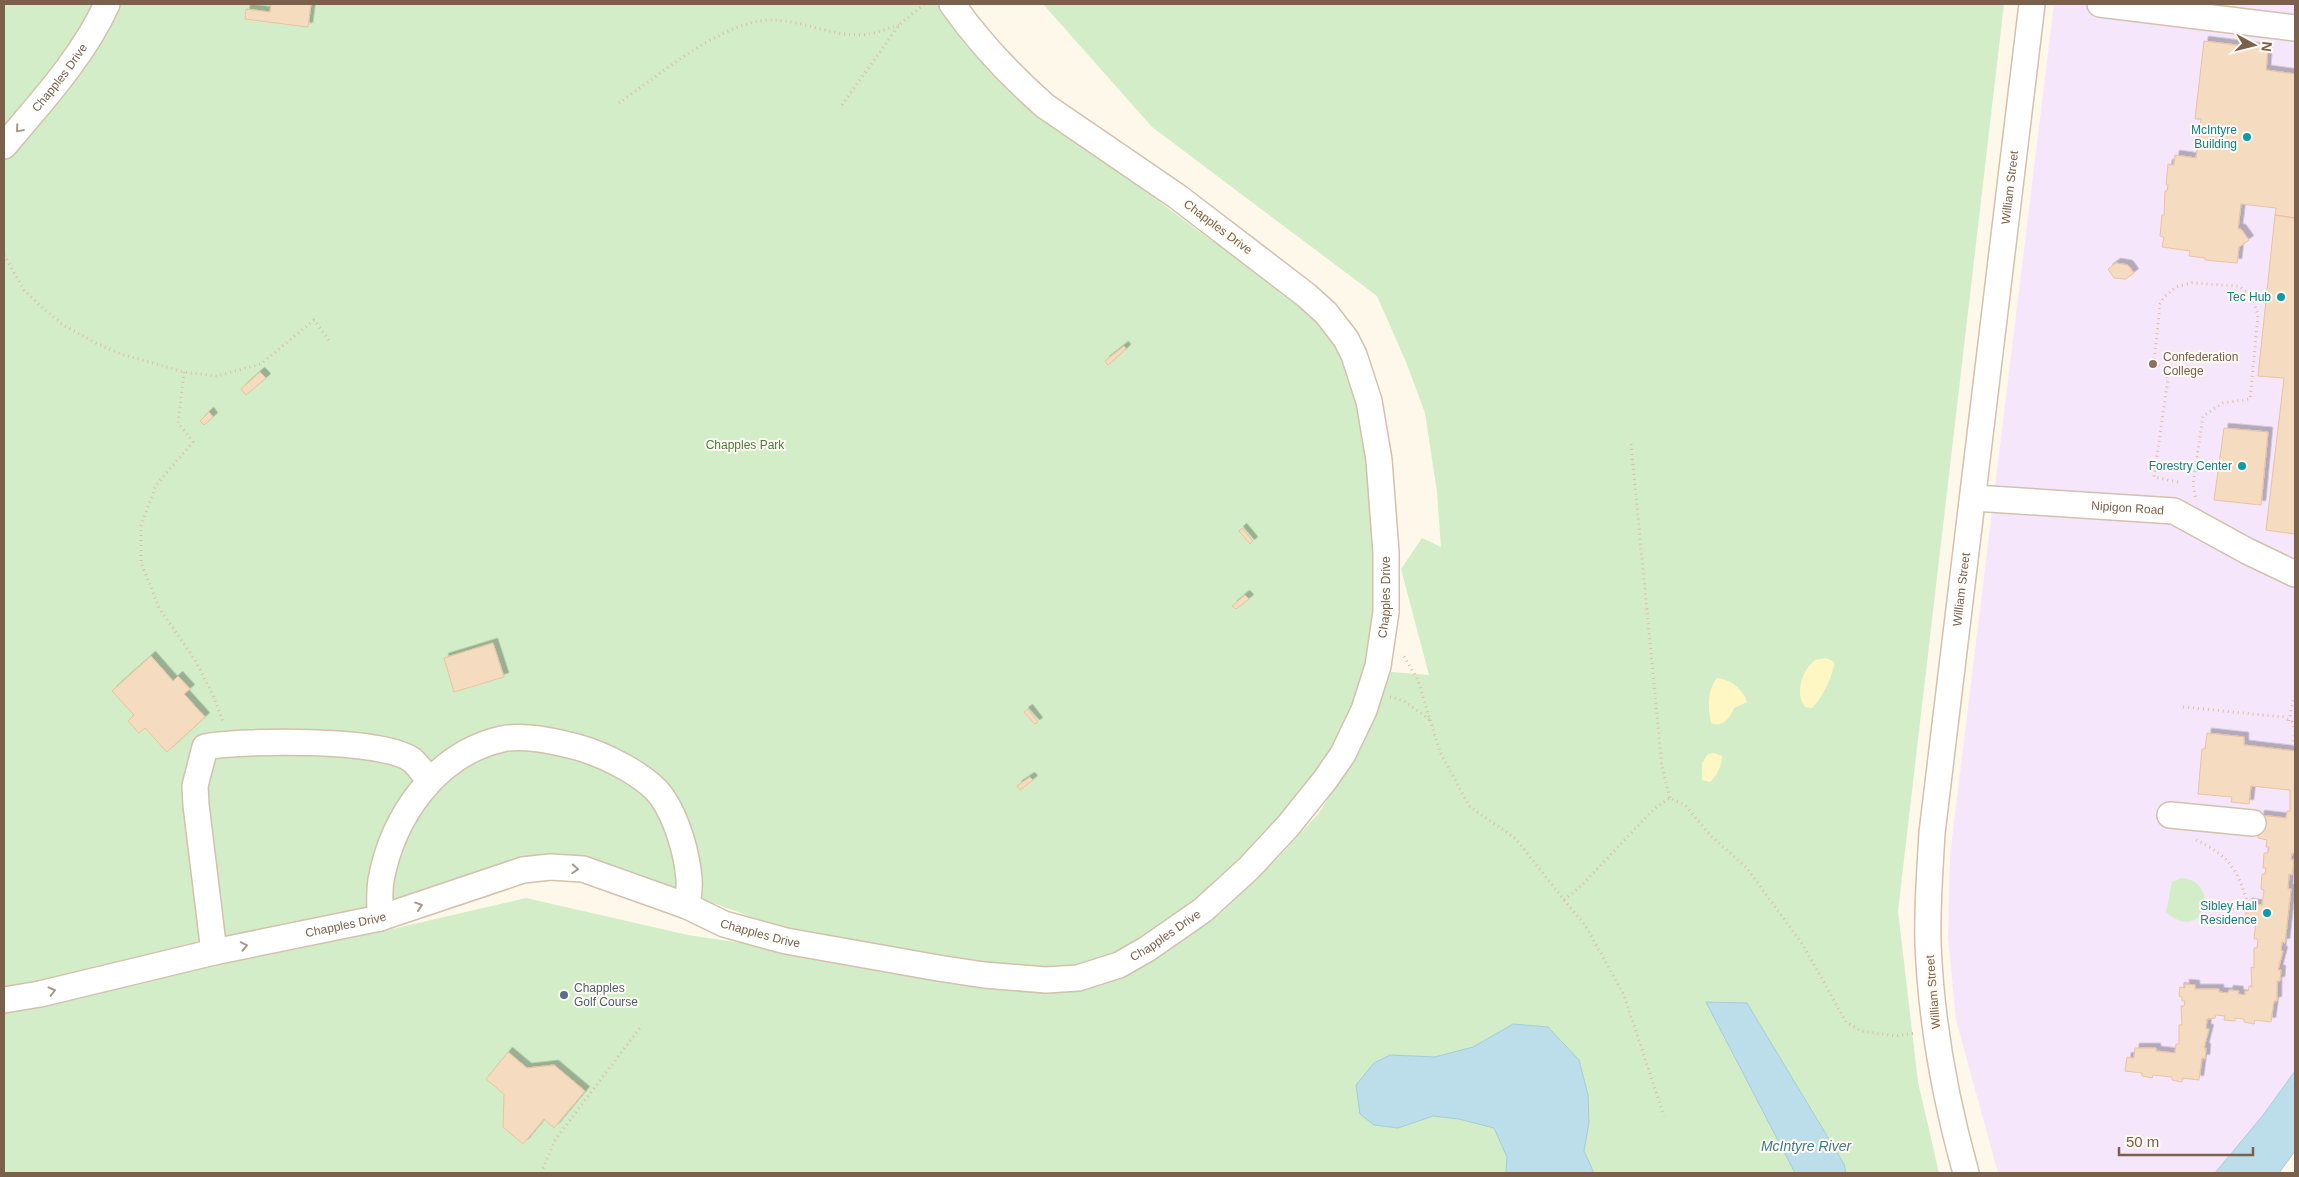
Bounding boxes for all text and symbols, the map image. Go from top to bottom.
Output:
north arrow [2229,20,2279,70]
street label: Chapples Drive [29,41,90,115]
text: N [2258,41,2275,53]
one-way arrow [16,123,24,132]
place label: McIntyre Building [2191,123,2237,151]
marker: McIntyre Building [2241,131,2253,143]
street label: William Street [1998,149,2021,225]
street label: Chapples Drive [1181,197,1255,257]
place label: Tec Hub [2227,290,2271,304]
marker: Tec Hub [2275,291,2287,303]
place label: Confederation College [2163,350,2238,378]
marker: Confederation College [2147,358,2159,370]
park label: Chapples Park [706,438,785,452]
place label: Forestry Center [2149,459,2232,473]
marker: Forestry Center [2236,460,2248,472]
street label: Nipigon Road [2091,499,2164,517]
street label: William Street [1950,551,1973,627]
street label: Chapples Drive [1375,556,1393,639]
one-way arrow [572,863,580,874]
place label: Sibley Hall Residence [2200,899,2257,927]
one-way arrow [414,902,423,912]
street label: Chapples Drive [1128,907,1204,964]
marker: Sibley Hall Residence [2261,907,2273,919]
street label: Chapples Drive [304,909,388,940]
street label: Chapples Drive [719,916,802,950]
one-way arrow [239,941,248,952]
street label: William Street [1923,954,1943,1029]
place label: Chapples Golf Course [574,981,638,1009]
one-way arrow [47,986,56,997]
marker: Chapples Golf Course [558,989,570,1001]
scale bar [2119,1124,2253,1156]
text: 50 m [2126,1133,2159,1150]
water label: McIntyre River [1761,1138,1852,1154]

